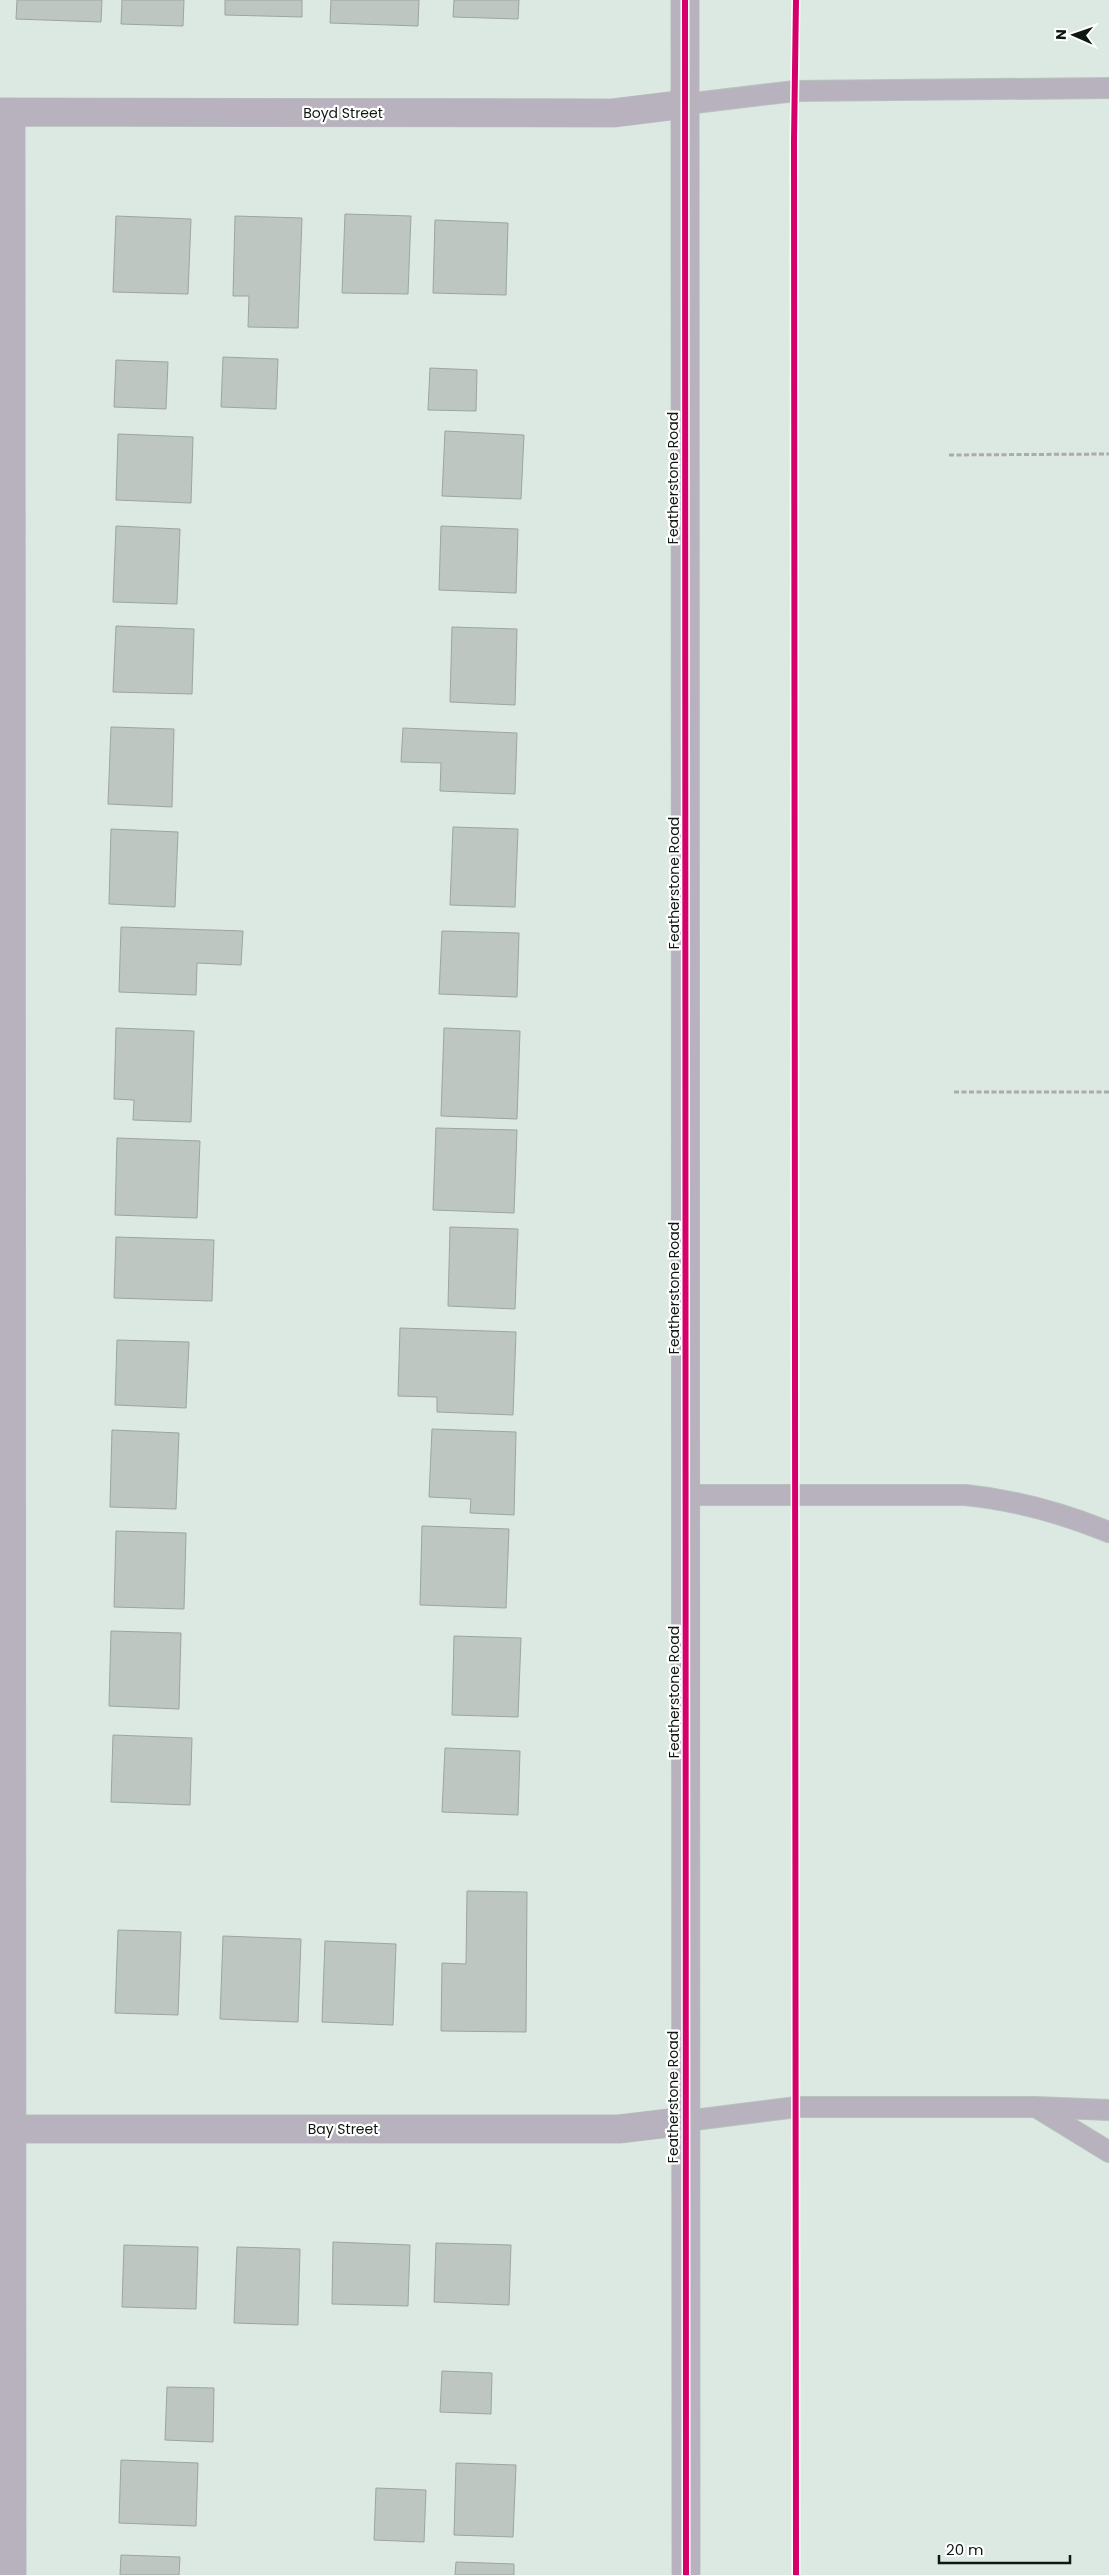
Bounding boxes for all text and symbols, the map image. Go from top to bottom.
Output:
north arrow [1049,10,1099,60]
text: N [1051,29,1071,40]
street label: Boyd Street [303,103,383,123]
street label: Featherstone Road [663,412,683,544]
street label: Featherstone Road [664,817,684,949]
street label: Featherstone Road [664,1222,684,1354]
street label: Featherstone Road [664,1626,684,1758]
street label: Featherstone Road [663,2031,683,2163]
street label: Bay Street [308,2119,378,2139]
scale bar [939,2532,1070,2564]
text: 20 m [946,2539,984,2560]

